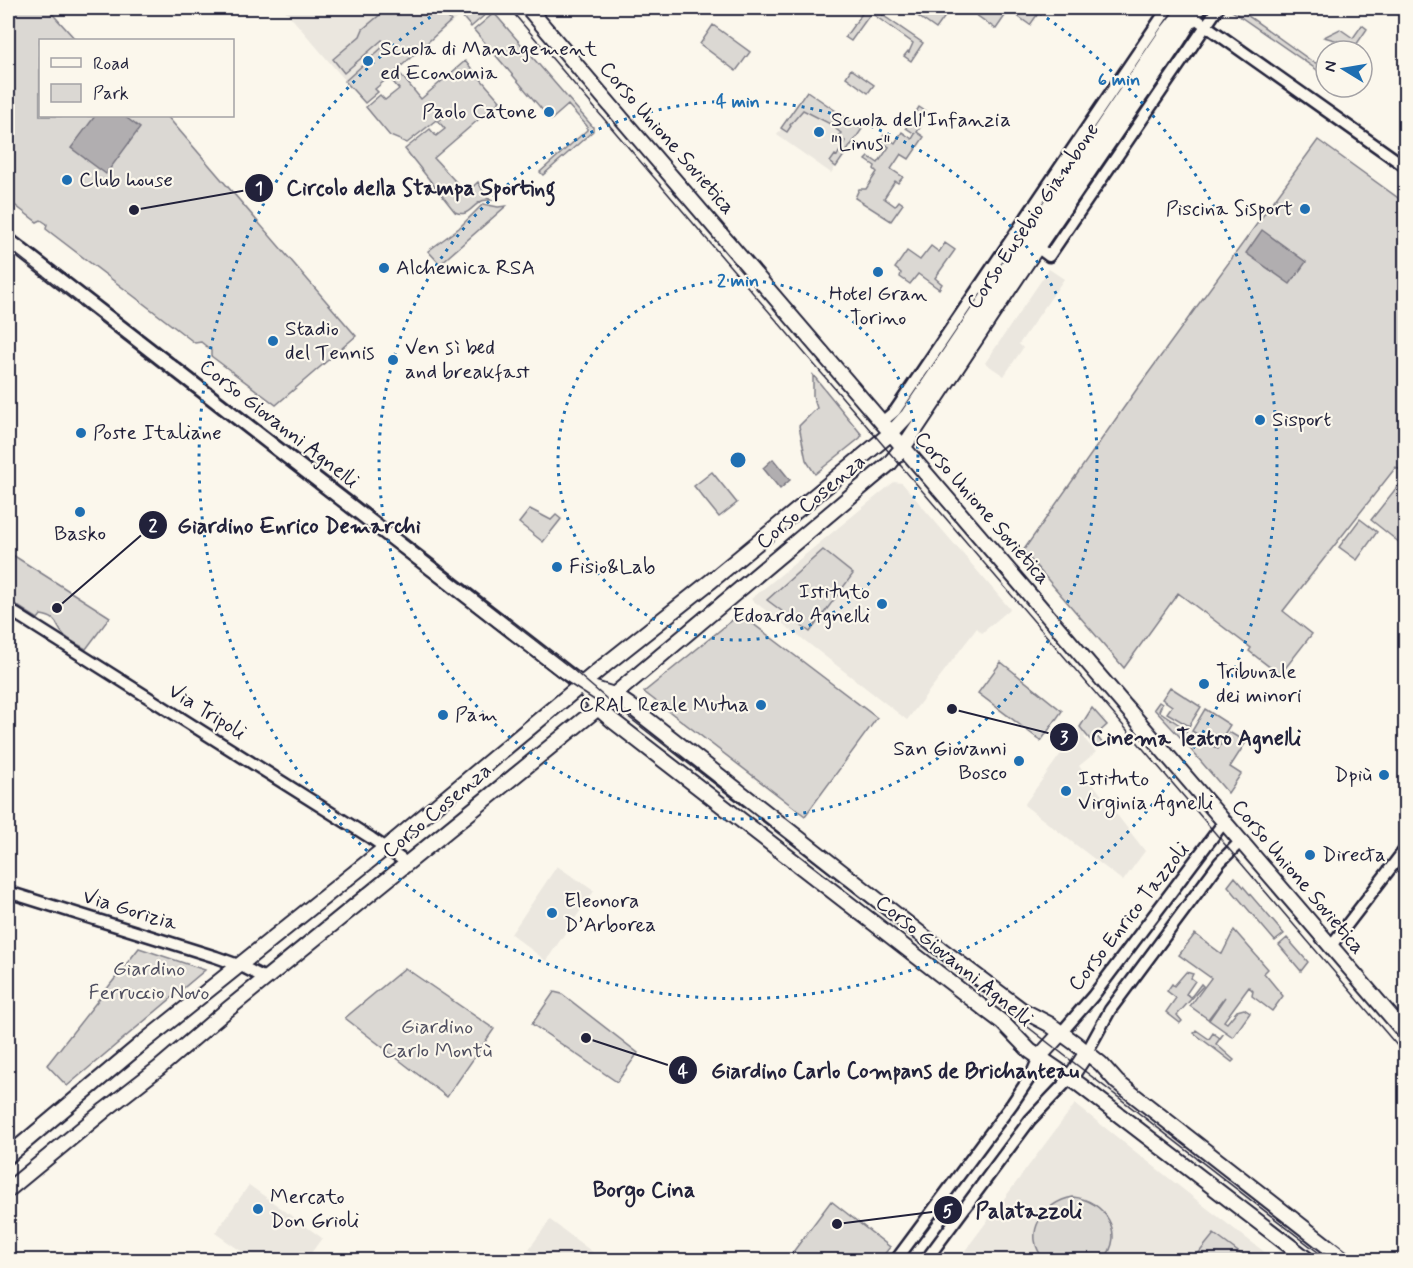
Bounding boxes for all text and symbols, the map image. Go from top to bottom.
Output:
place label: Scuola di Management ed Economia [380,35,598,87]
legend [39,39,234,117]
north arrow [1314,39,1374,99]
text: Road [93,52,129,76]
marker: Scuola di Management ed Economia [361,54,375,68]
street label: Corso Unione Sovietica [593,55,741,221]
text: N [1319,59,1342,74]
text: 6 min [1098,68,1140,92]
text: Park [93,82,129,106]
text: 4 min [716,90,760,114]
place label: Paolo Catone [422,98,537,126]
marker: Paolo Catone [542,105,556,119]
place label: Scuola dell'Infanzia "Linus" [831,106,1011,158]
street label: Corso Eusebio Giambone [960,117,1106,315]
marker: Scuola dell'Infanzia "Linus" [812,125,826,139]
place label: Club house [79,166,173,194]
callout: Circolo della Stampa Sporting [244,168,569,208]
marker: Club house [60,173,74,187]
text: Circolo della Stampa Sporting [286,175,556,207]
text: 1 [255,177,263,201]
place label: Piscina Sisport [1166,195,1293,223]
marker: Piscina Sisport [1298,202,1312,216]
place label: Alchemica RSA [396,254,535,282]
marker: Alchemica RSA [377,261,391,275]
marker: Hotel Gran Torino [871,265,885,279]
text: 2 min [717,269,759,293]
place label: Hotel Gran Torino [829,280,928,332]
place label: Stadio del Tennis [285,315,375,367]
marker: Stadio del Tennis [266,334,280,348]
place label: Ven sì bed and breakfast [405,334,530,386]
street label: Corso Giovanni Agnelli [193,353,365,495]
marker: Ven sì bed and breakfast [386,353,400,367]
place label: Sisport [1272,406,1331,434]
marker: Sisport [1253,413,1267,427]
place label: Poste Italiane [93,419,222,447]
street label: Corso Unione Sovietica [908,425,1056,591]
marker: Poste Italiane [74,426,88,440]
street label: Corso Cosenza [750,448,872,556]
centre of rings [728,450,748,470]
marker: Basko [73,505,87,519]
callout: Giardino Enrico Demarchi [138,505,429,545]
text: Giardino Enrico Demarchi [177,513,421,541]
text: 2 [149,514,158,538]
place label: Basko [54,520,106,548]
place label: Fisio&Lab [569,553,655,581]
marker: Fisio&Lab [550,560,564,574]
place label: Istituto Edoardo Agnelli [733,578,870,630]
marker: Istituto Edoardo Agnelli [875,597,889,611]
place label: Tribunale dei minori [1216,658,1302,710]
street label: Via Tripoli [163,677,251,747]
marker: Tribunale dei minori [1197,677,1211,691]
place label: CRAL Reale Mutua [579,691,749,719]
marker: CRAL Reale Mutua [754,698,768,712]
place label: Pam [455,701,498,729]
marker: Pam [436,708,450,722]
callout: Cinema Teatro Agnelli [1049,717,1313,757]
text: Cinema Teatro Agnelli [1091,725,1301,754]
text: 3 [1060,726,1069,750]
place label: San Giovanni Bosco [893,735,1007,787]
marker: San Giovanni Bosco [1012,754,1026,768]
street label: Corso Cosenza [376,757,498,865]
place label: Dpiù [1334,761,1372,789]
place label: Istituto Virginia Agnelli [1078,765,1214,818]
marker: Dpiù [1377,768,1391,782]
marker: Istituto Virginia Agnelli [1059,784,1073,798]
street label: Corso Unione Sovietica [1225,794,1371,960]
street label: Corso Enrico Tazzoli [1062,837,1196,997]
place label: Directa [1322,841,1386,869]
marker: Directa [1303,848,1317,862]
street label: Via Gorizia [79,882,181,938]
place label: Eleonora D’Arborea [564,887,656,939]
street label: Corso Giovanni Agnelli [869,889,1039,1033]
marker: Eleonora D’Arborea [545,906,559,920]
park label: Giardino Ferruccio Novo [88,955,210,1007]
park label: Giardino Carlo Montù [382,1013,492,1065]
callout: Giardino Carlo Compans de Brichanteau [668,1050,1091,1090]
text: Giardino Carlo Compans de Brichanteau [711,1058,1079,1086]
text: 4 [678,1060,689,1084]
district label: Borgo Cina [593,1177,695,1208]
place label: Mercato Don Grioli [270,1183,359,1235]
callout: Palatazzoli [933,1190,1094,1230]
text: Palatazzoli [976,1198,1083,1226]
text: 5 [943,1200,954,1224]
marker: Mercato Don Grioli [251,1202,265,1216]

